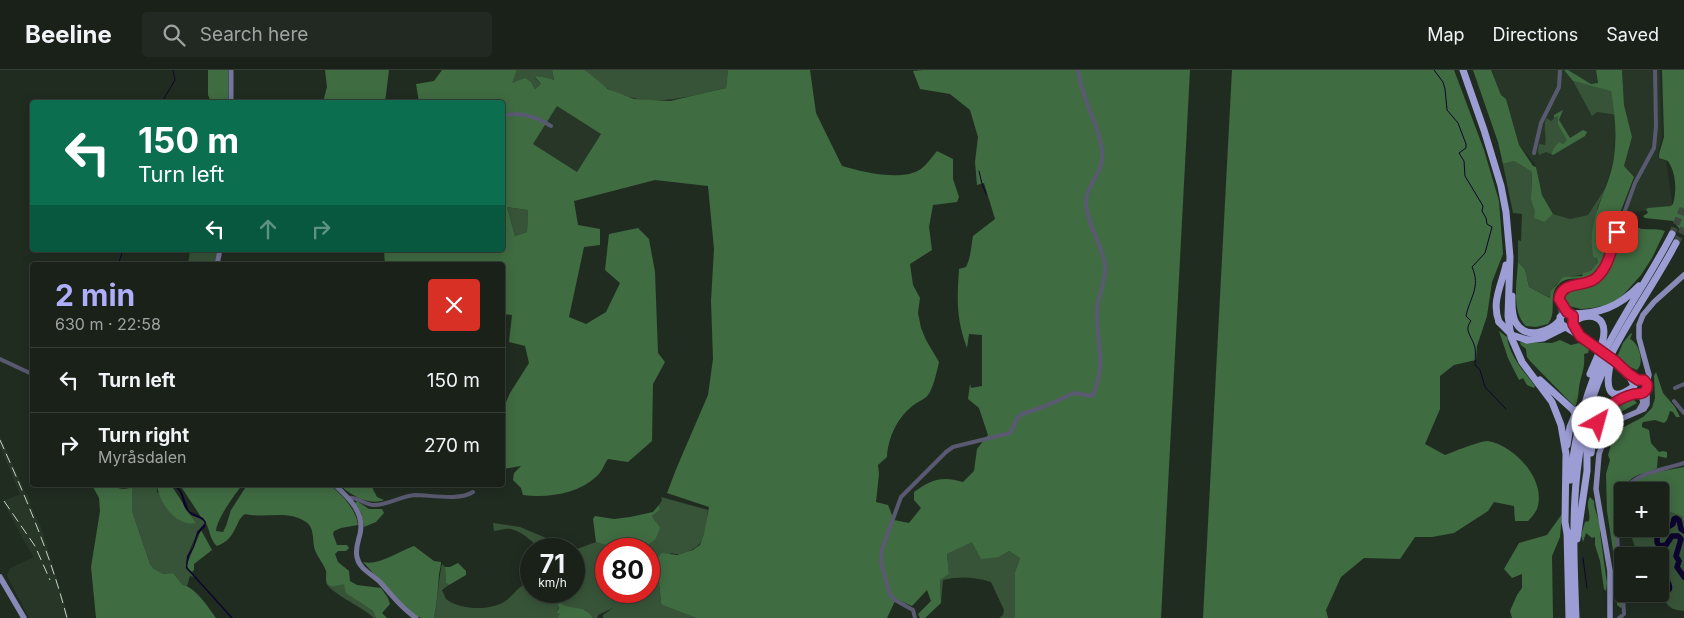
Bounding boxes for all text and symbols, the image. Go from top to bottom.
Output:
search box [142,12,492,57]
text: Beeline [25,20,112,49]
icon: search [160,21,188,49]
text: Search here [200,23,308,46]
text: Map [1427,24,1465,45]
text: Directions [1493,24,1578,45]
text: Saved [1606,24,1659,45]
text: 150 m [138,119,239,161]
icon: left [55,120,120,185]
text: Turn left [138,161,224,187]
pin [1596,211,1638,253]
icon: left [201,215,229,243]
icon: ahead [254,215,282,243]
icon: right [307,215,335,243]
icon: arrive [1603,218,1631,246]
text: 2 min [55,277,135,313]
button: close [428,279,480,331]
text: 630 m · 22:58 [55,314,161,334]
icon: left [55,366,83,394]
text: Turn left [98,369,176,392]
text: 150 m [427,369,480,392]
position arrow [1571,396,1623,448]
text: Turn right [98,424,189,447]
icon: right [55,431,83,459]
text: 270 m [424,434,480,457]
text: Myråsdalen [98,447,186,467]
map controls [1614,482,1669,602]
button: + [1614,482,1669,537]
speed limit sign: 80 [595,538,660,603]
button: − [1614,547,1669,602]
text: 71 [540,549,565,579]
text: km/h [538,575,567,590]

